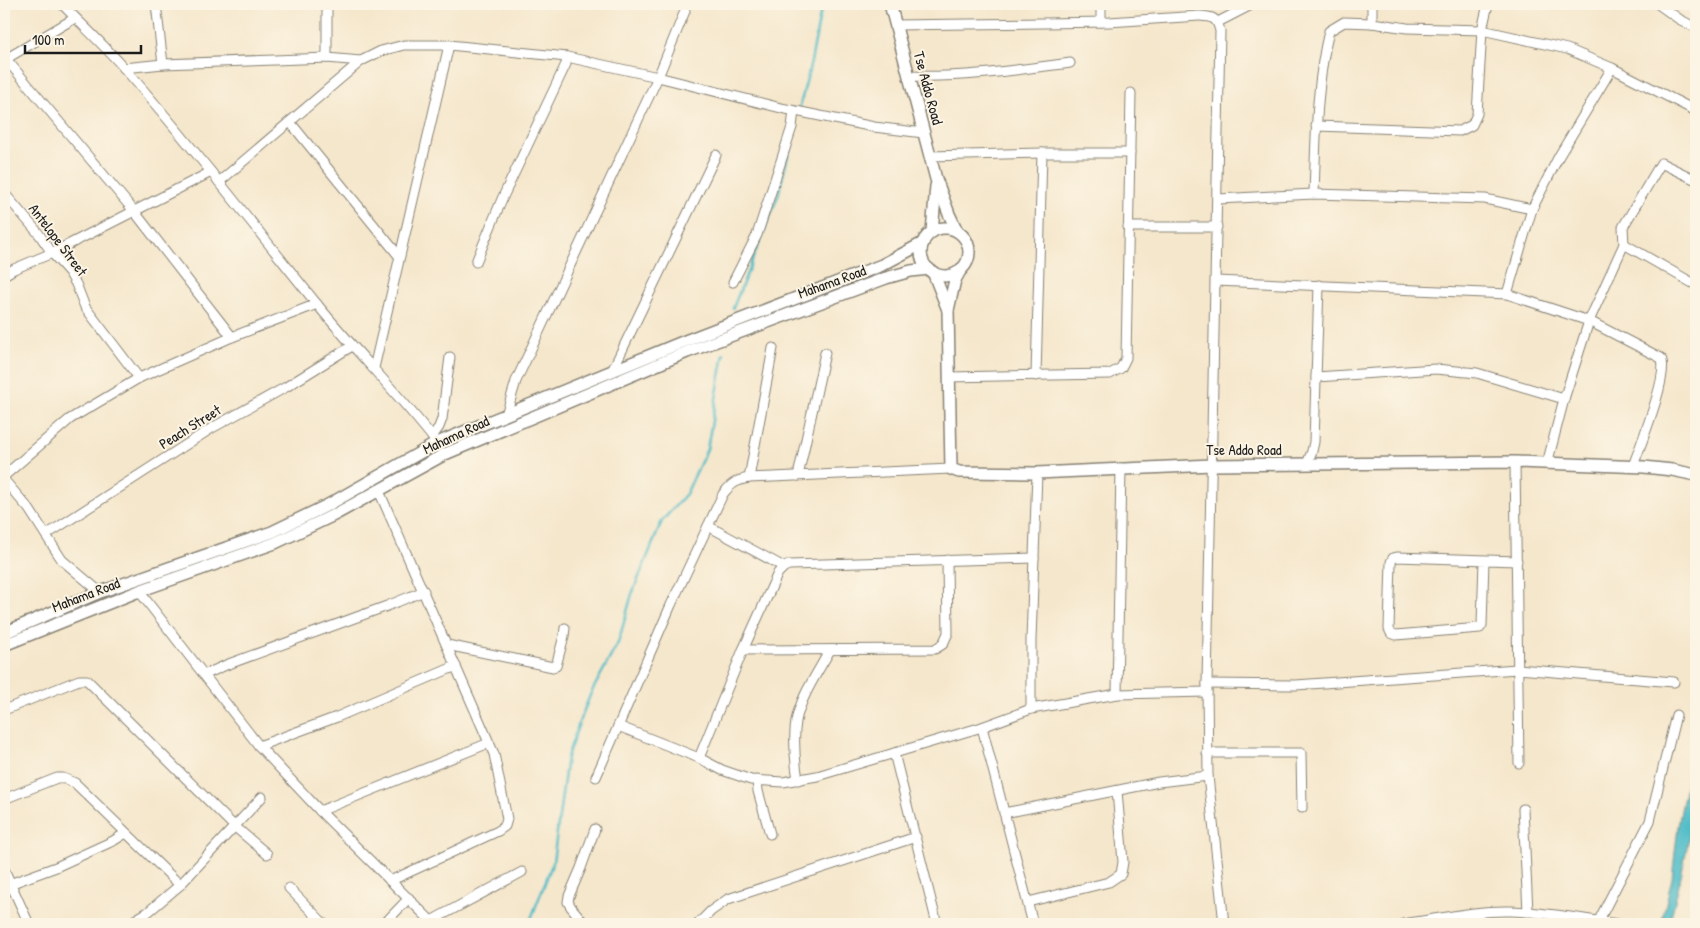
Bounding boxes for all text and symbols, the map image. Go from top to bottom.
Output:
scale bar [25,22,141,54]
text: 100 m [32,29,65,50]
street label: Tse Addo Road [909,49,948,127]
street label: Antelope Street [24,199,93,281]
street label: Mahama Road [795,259,869,304]
street label: Peach Street [155,399,226,454]
street label: Mahama Road [419,410,493,459]
street label: Tse Addo Road [1206,439,1282,460]
street label: Mahama Road [49,572,123,617]

